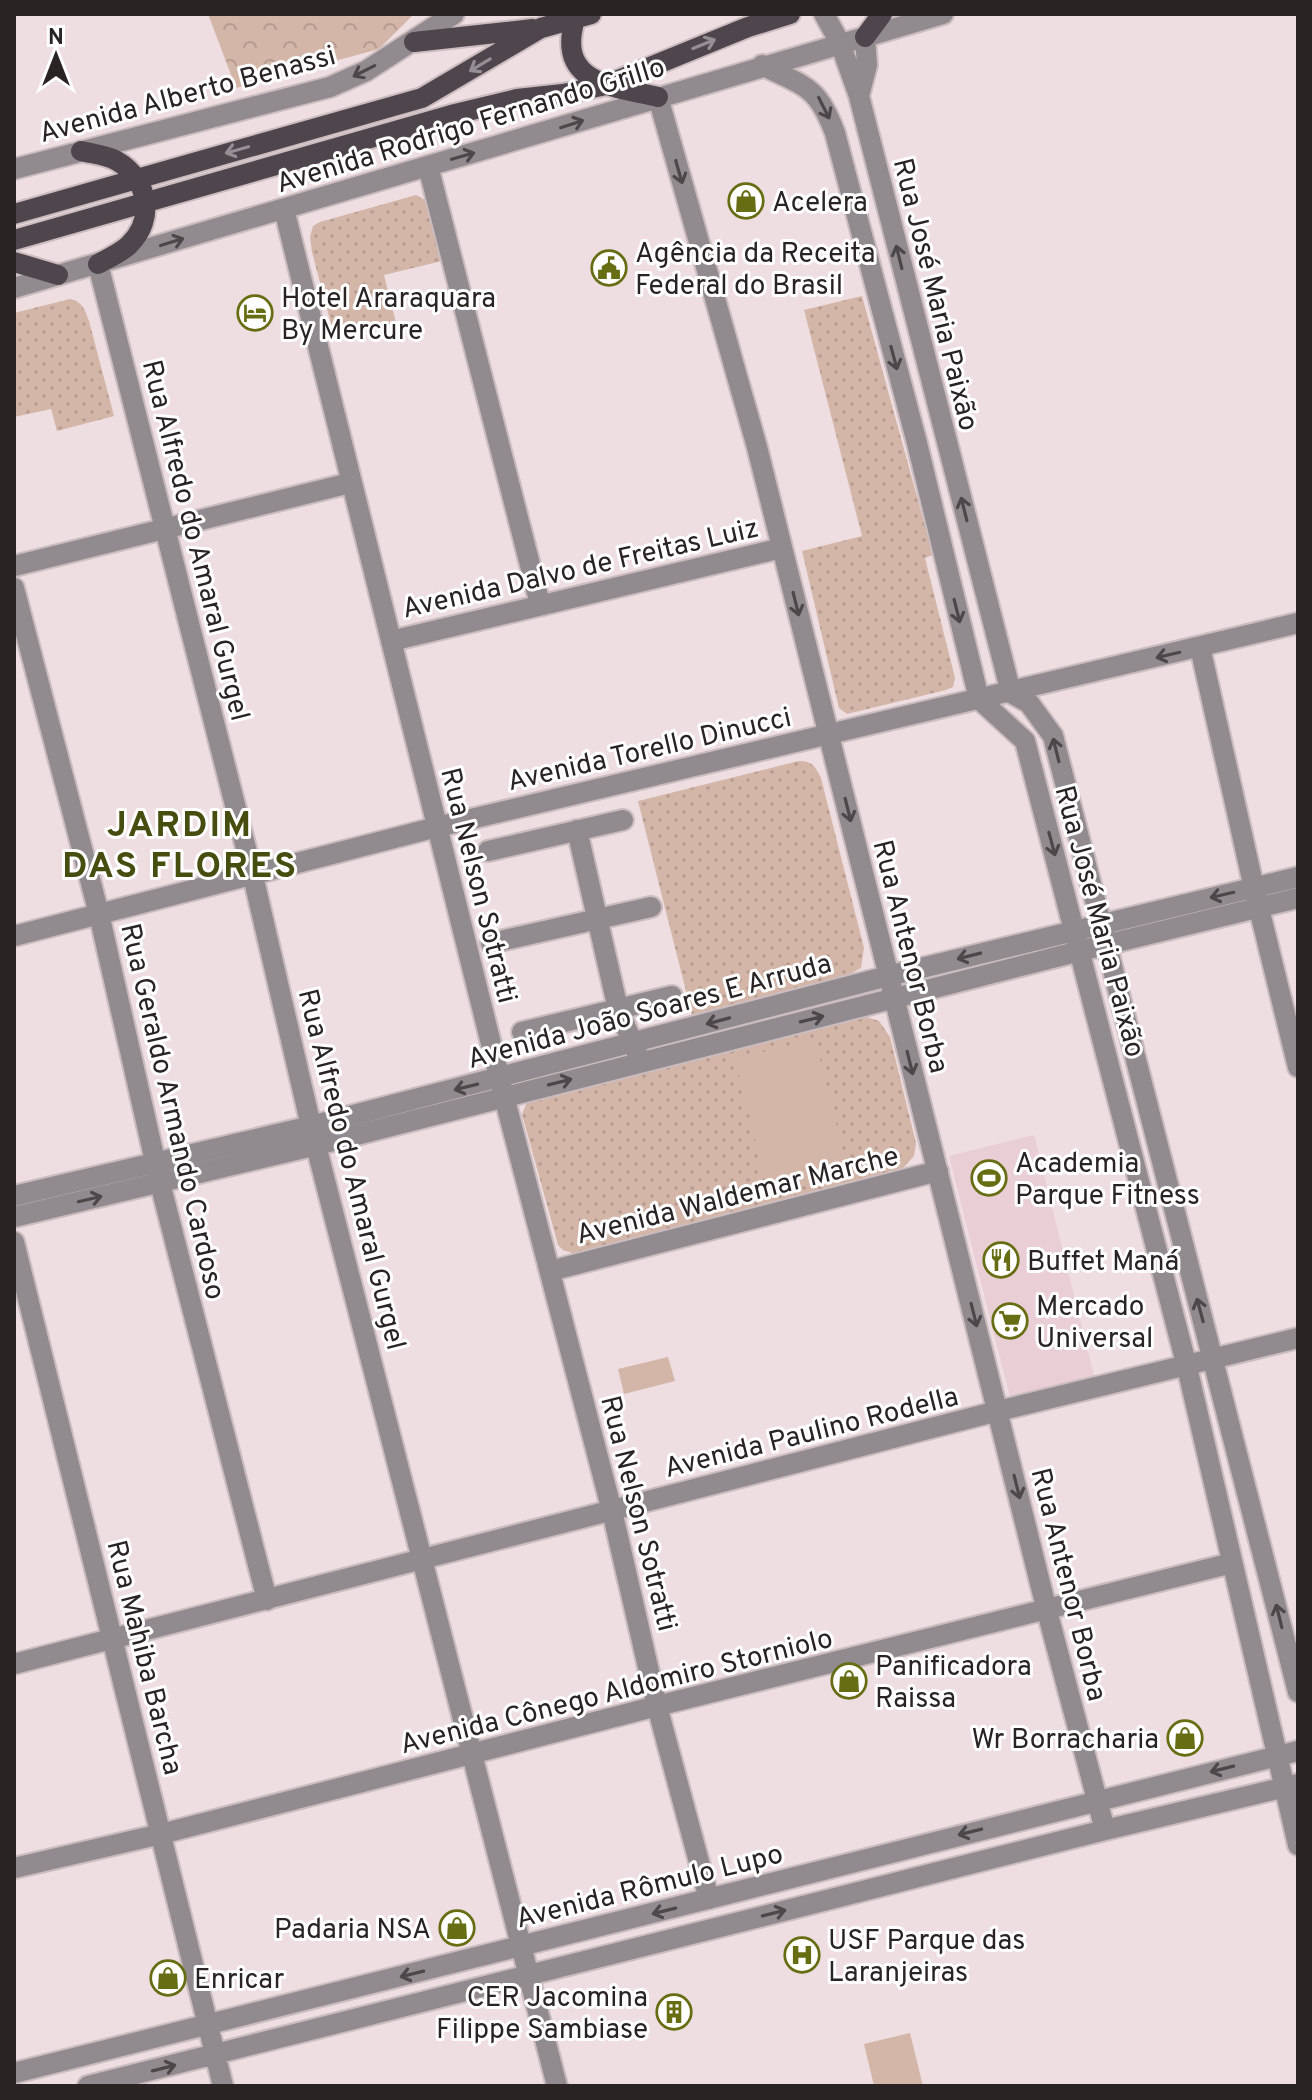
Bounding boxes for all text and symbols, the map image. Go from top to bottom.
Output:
north arrow [16,16,96,96]
text: N [48,25,64,52]
one-way arrow [691,36,716,50]
street label: Avenida Alberto Benassi [36,39,340,153]
street label: Avenida Rodrigo Fernando Grillo [272,51,670,203]
one-way arrow [469,57,492,73]
one-way arrow [353,64,377,79]
one-way arrow [817,96,832,120]
one-way arrow [559,116,585,131]
one-way arrow [224,144,250,159]
one-way arrow [449,148,475,163]
street label: Rua José Maria Paixão [883,155,985,435]
one-way arrow [673,158,688,184]
shop icon: Acelera [727,182,765,220]
place label: Acelera [772,186,868,222]
one-way arrow [159,234,185,249]
place label: Agência da Receita Federal do Brasil [635,237,875,305]
one-way arrow [890,244,905,270]
public building icon: Agência da Receita Federal do Brasil [590,249,628,287]
place label: Hotel Araraquara By Mercure [281,282,496,350]
hotel icon: Hotel Araraquara By Mercure [236,294,274,332]
one-way arrow [888,345,903,371]
street label: Rua Alfredo do Amaral Gurgel [132,356,256,725]
one-way arrow [955,496,970,522]
street label: Avenida Dalvo de Freitas Luiz [399,511,763,629]
one-way arrow [790,591,805,617]
one-way arrow [950,597,965,623]
one-way arrow [1156,648,1181,663]
street label: Avenida Torello Dinucci [504,701,795,801]
one-way arrow [1048,737,1063,763]
street label: Rua Nelson Sotratti [430,764,524,1007]
street label: Rua José Maria Paixão [1045,782,1152,1061]
one-way arrow [841,797,856,822]
district label: JARDIM DAS FLORES [62,804,298,891]
one-way arrow [1046,831,1061,857]
street label: Rua Antenor Borba [863,836,955,1077]
one-way arrow [1210,888,1236,903]
street label: Rua Geraldo Armando Cardoso [110,920,232,1303]
street label: Avenida João Soares E Arruda [464,947,836,1079]
one-way arrow [957,949,983,964]
street label: Rua Alfredo do Amaral Gurgel [288,985,412,1354]
one-way arrow [798,1011,824,1026]
one-way arrow [705,1015,731,1030]
one-way arrow [904,1050,919,1076]
one-way arrow [546,1074,572,1089]
one-way arrow [454,1080,480,1095]
street label: Avenida Waldemar Marche [573,1139,903,1254]
place label: Academia Parque Fitness [1015,1147,1200,1215]
sports icon: Academia Parque Fitness [970,1159,1008,1197]
one-way arrow [77,1191,102,1206]
restaurant icon: Buffet Maná [982,1241,1020,1279]
place label: Buffet Maná [1027,1245,1179,1281]
place label: Mercado Universal [1036,1290,1153,1358]
one-way arrow [1192,1298,1207,1323]
one-way arrow [968,1302,983,1328]
supermarket icon: Mercado Universal [991,1302,1029,1340]
street label: Avenida Paulino Rodella [661,1380,962,1488]
street label: Rua Nelson Sotratti [590,1392,684,1635]
street label: Rua Antenor Borba [1021,1464,1113,1705]
one-way arrow [1010,1474,1025,1499]
street label: Rua Mahiba Barcha [97,1537,190,1779]
one-way arrow [1270,1604,1285,1629]
street label: Avenida Cônego Aldomiro Storniolo [397,1622,837,1764]
place label: Panificadora Raissa [875,1650,1032,1718]
shop icon: Panificadora Raissa [830,1662,868,1700]
shop icon: Wr Borracharia [1166,1719,1204,1757]
place label: Wr Borracharia [972,1723,1159,1759]
one-way arrow [1210,1763,1236,1778]
one-way arrow [958,1826,983,1841]
street label: Avenida Rômulo Lupo [512,1837,787,1939]
one-way arrow [651,1904,677,1919]
one-way arrow [761,1905,787,1920]
shop icon: Padaria NSA [438,1909,476,1947]
place label: Padaria NSA [274,1913,431,1949]
place label: USF Parque das Laranjeiras [828,1924,1025,1992]
hospital icon: USF Parque das Laranjeiras [783,1936,821,1974]
shop icon: Enricar [149,1959,187,1997]
place label: Enricar [194,1963,284,1999]
one-way arrow [399,1968,425,1983]
place label: CER Jacomina Filippe Sambiase [436,1981,648,2049]
building icon: CER Jacomina Filippe Sambiase [655,1993,693,2031]
one-way arrow [150,2059,176,2074]

